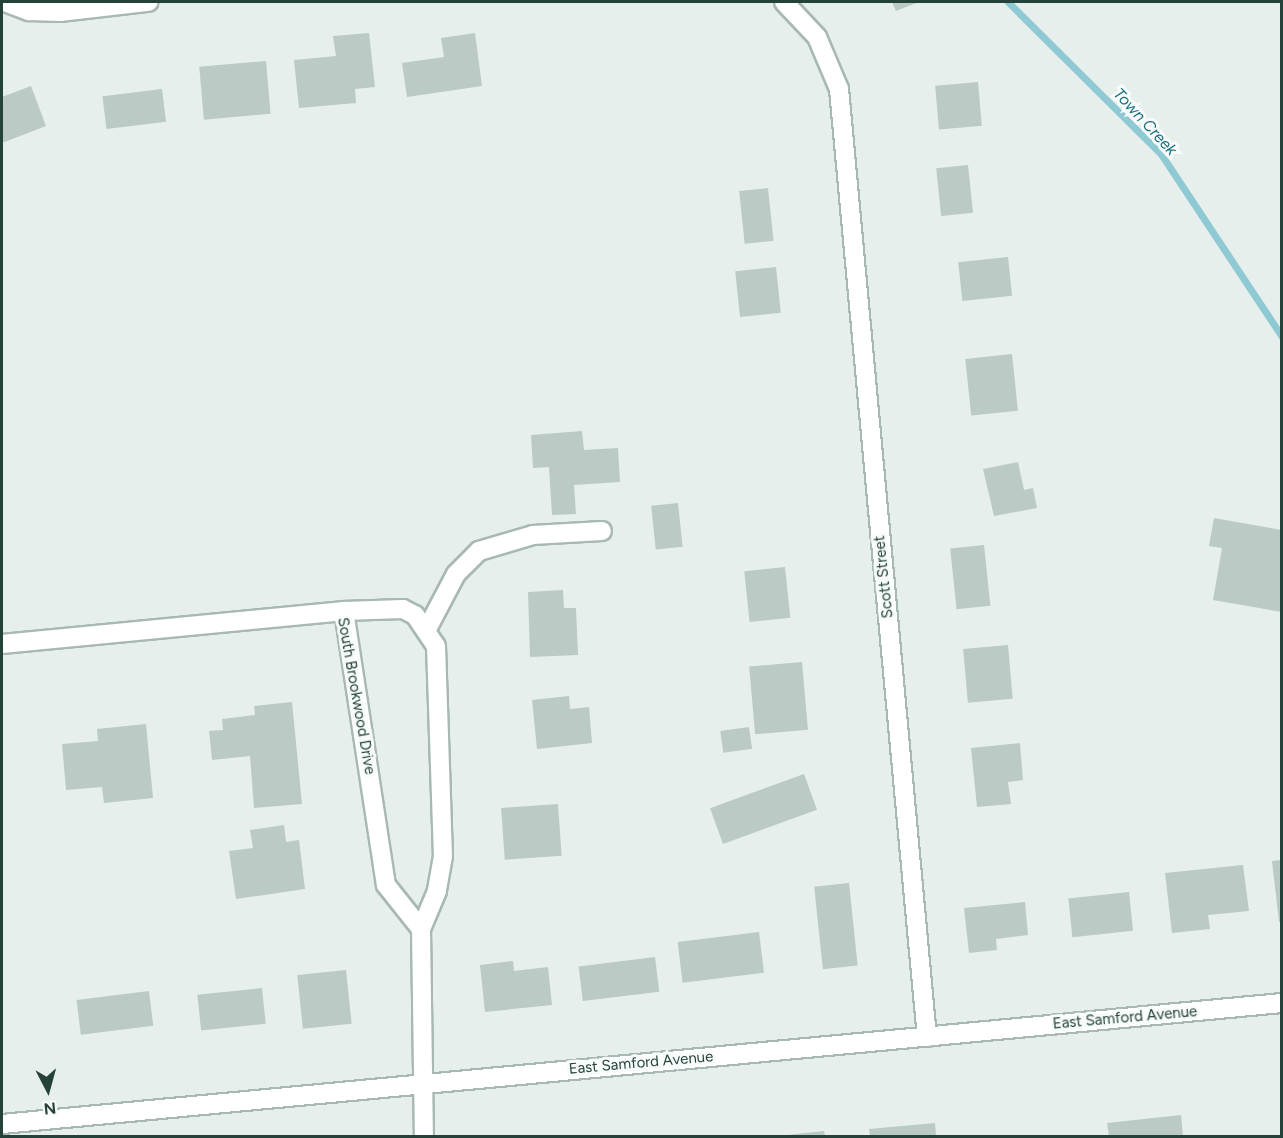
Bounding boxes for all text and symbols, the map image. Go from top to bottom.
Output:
water label: Town Creek [1109,85,1181,159]
street label: Scott Street [871,535,897,619]
street label: South Brookwood Drive [333,616,379,776]
street label: East Samford Avenue [1052,1003,1198,1033]
street label: East Samford Avenue [568,1048,714,1078]
north arrow [18,1060,78,1120]
text: N [43,1098,57,1118]

